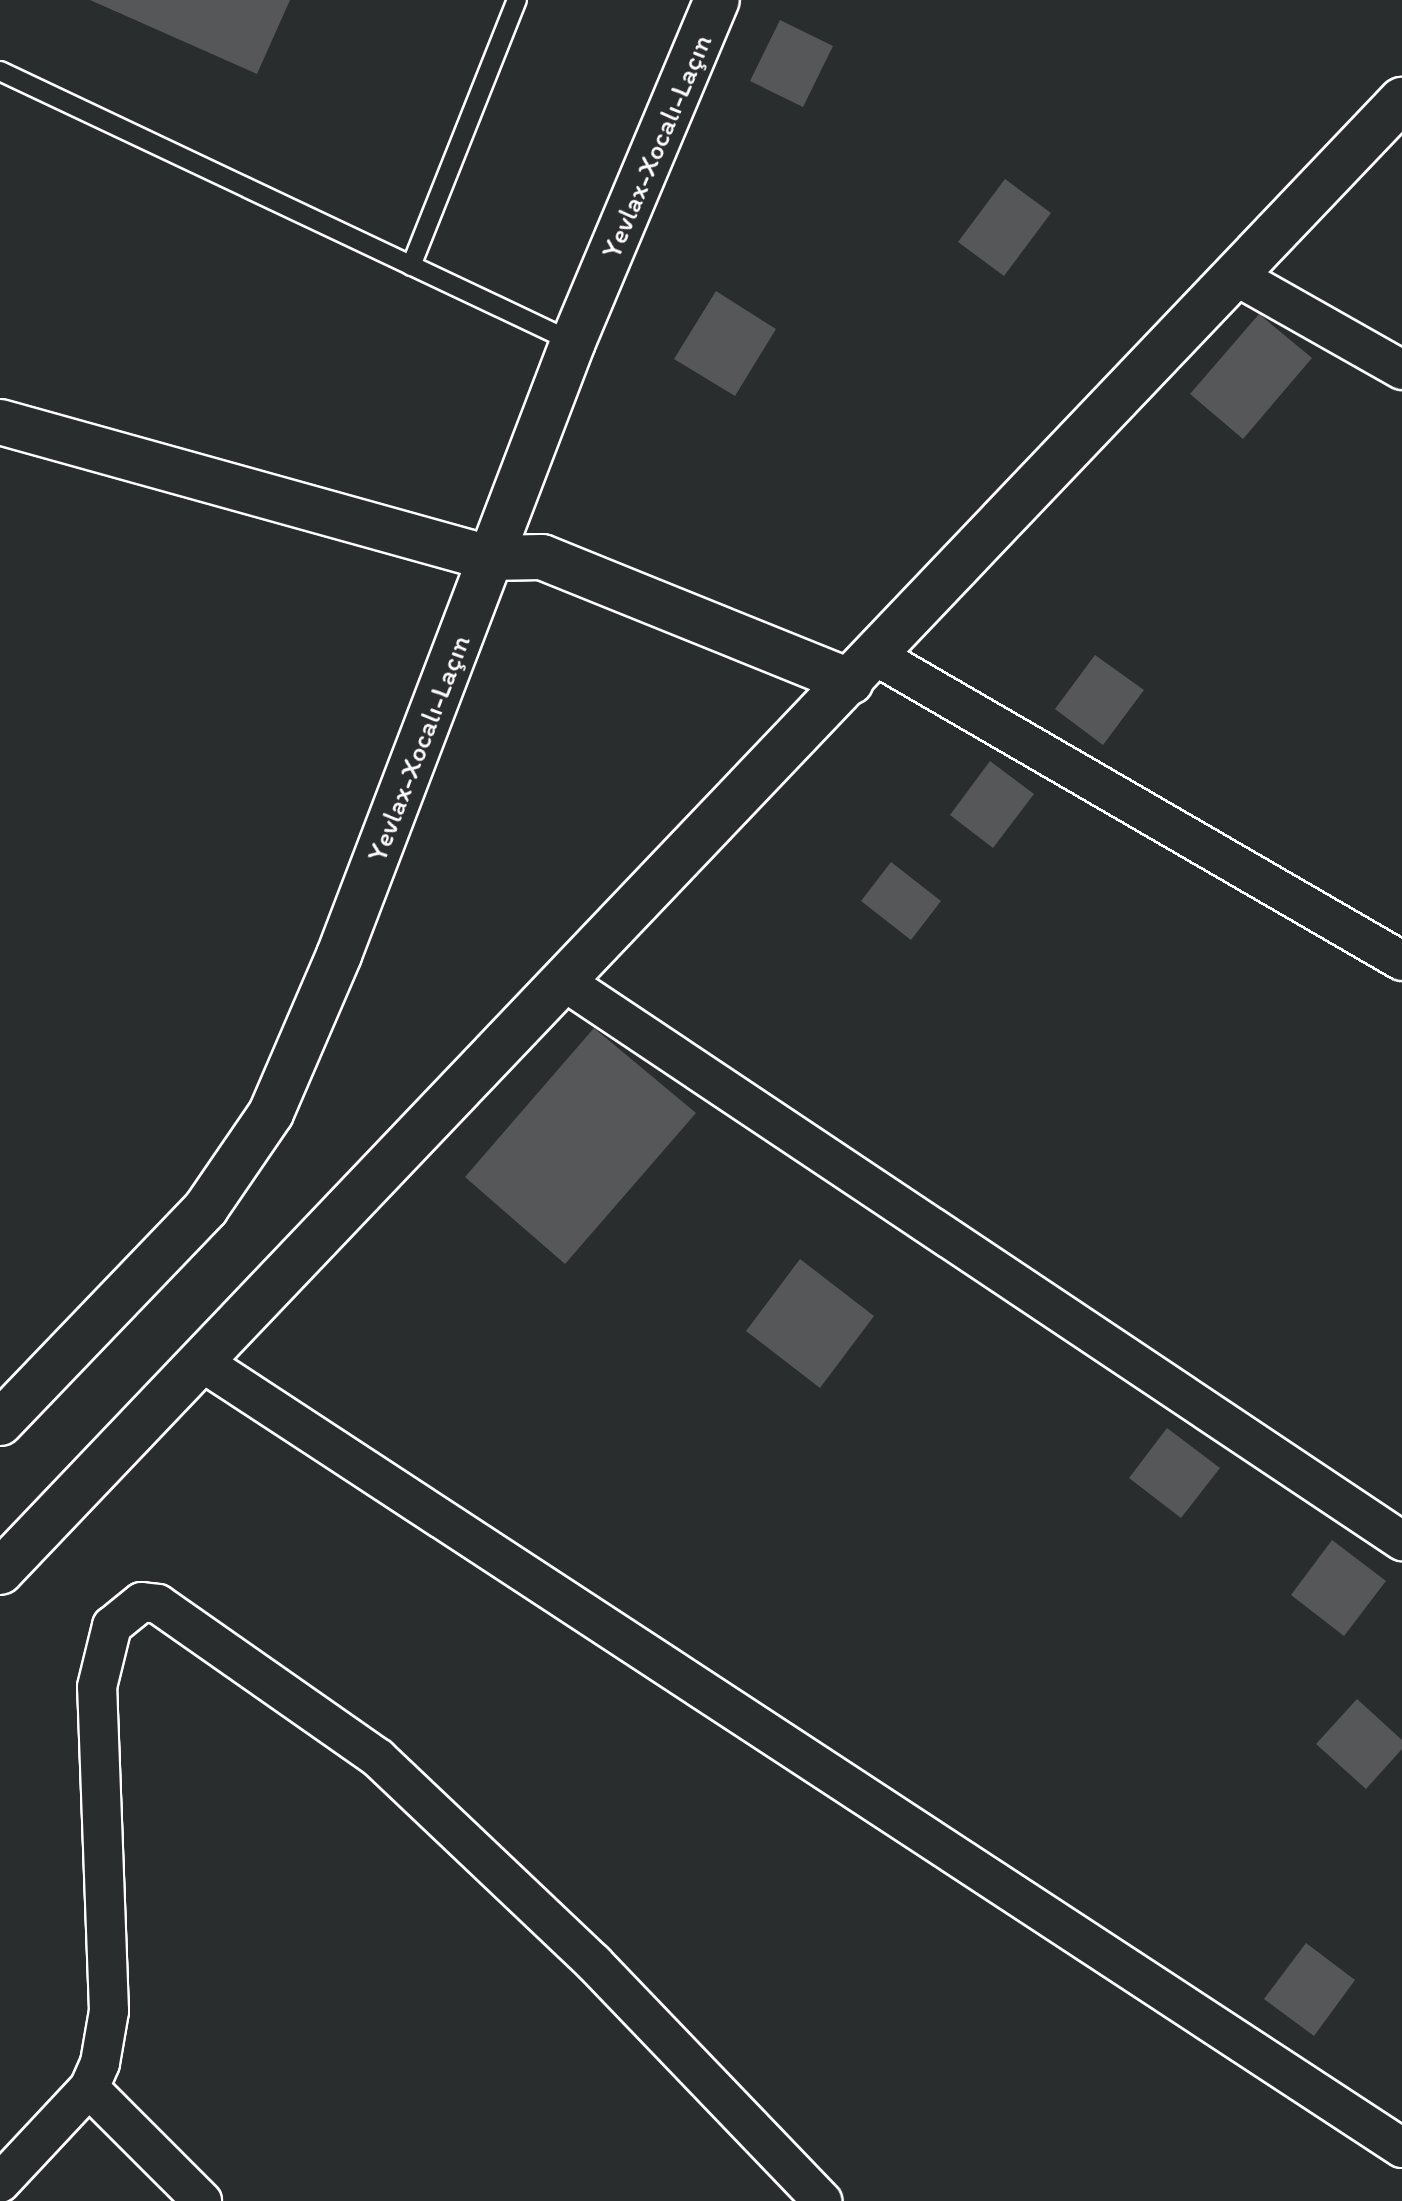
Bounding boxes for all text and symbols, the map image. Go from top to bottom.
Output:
street label: Yevlax-Xocalı-Laçın [594,29,718,263]
street label: Yevlax-Xocalı-Laçın [359,630,477,866]

